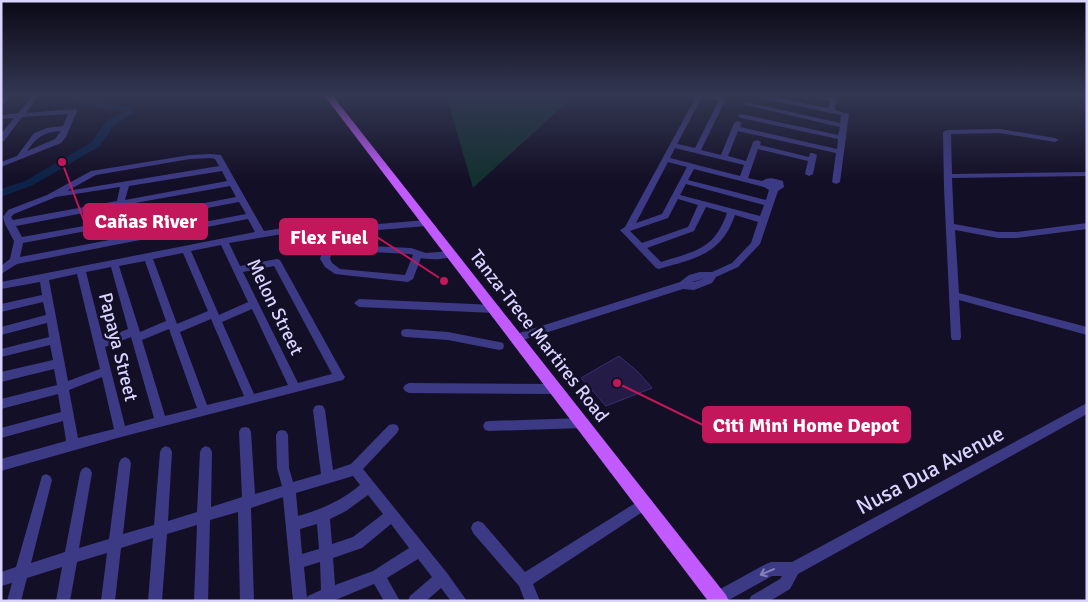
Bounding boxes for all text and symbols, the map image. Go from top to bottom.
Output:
callout: Cañas River [84,204,207,239]
text: Cañas River [95,209,197,234]
callout: Flex Fuel [280,219,377,254]
text: Flex Fuel [290,225,368,250]
street label: Tanza-Trece Martires Road [464,245,614,427]
street label: Melon Street [241,255,309,359]
street label: Papaya Street [93,290,143,404]
callout: Citi Mini Home Depot [703,407,910,442]
text: Citi Mini Home Depot [713,413,900,438]
street label: Nusa Dua Avenue [851,420,1009,520]
one-way arrow [760,568,775,577]

